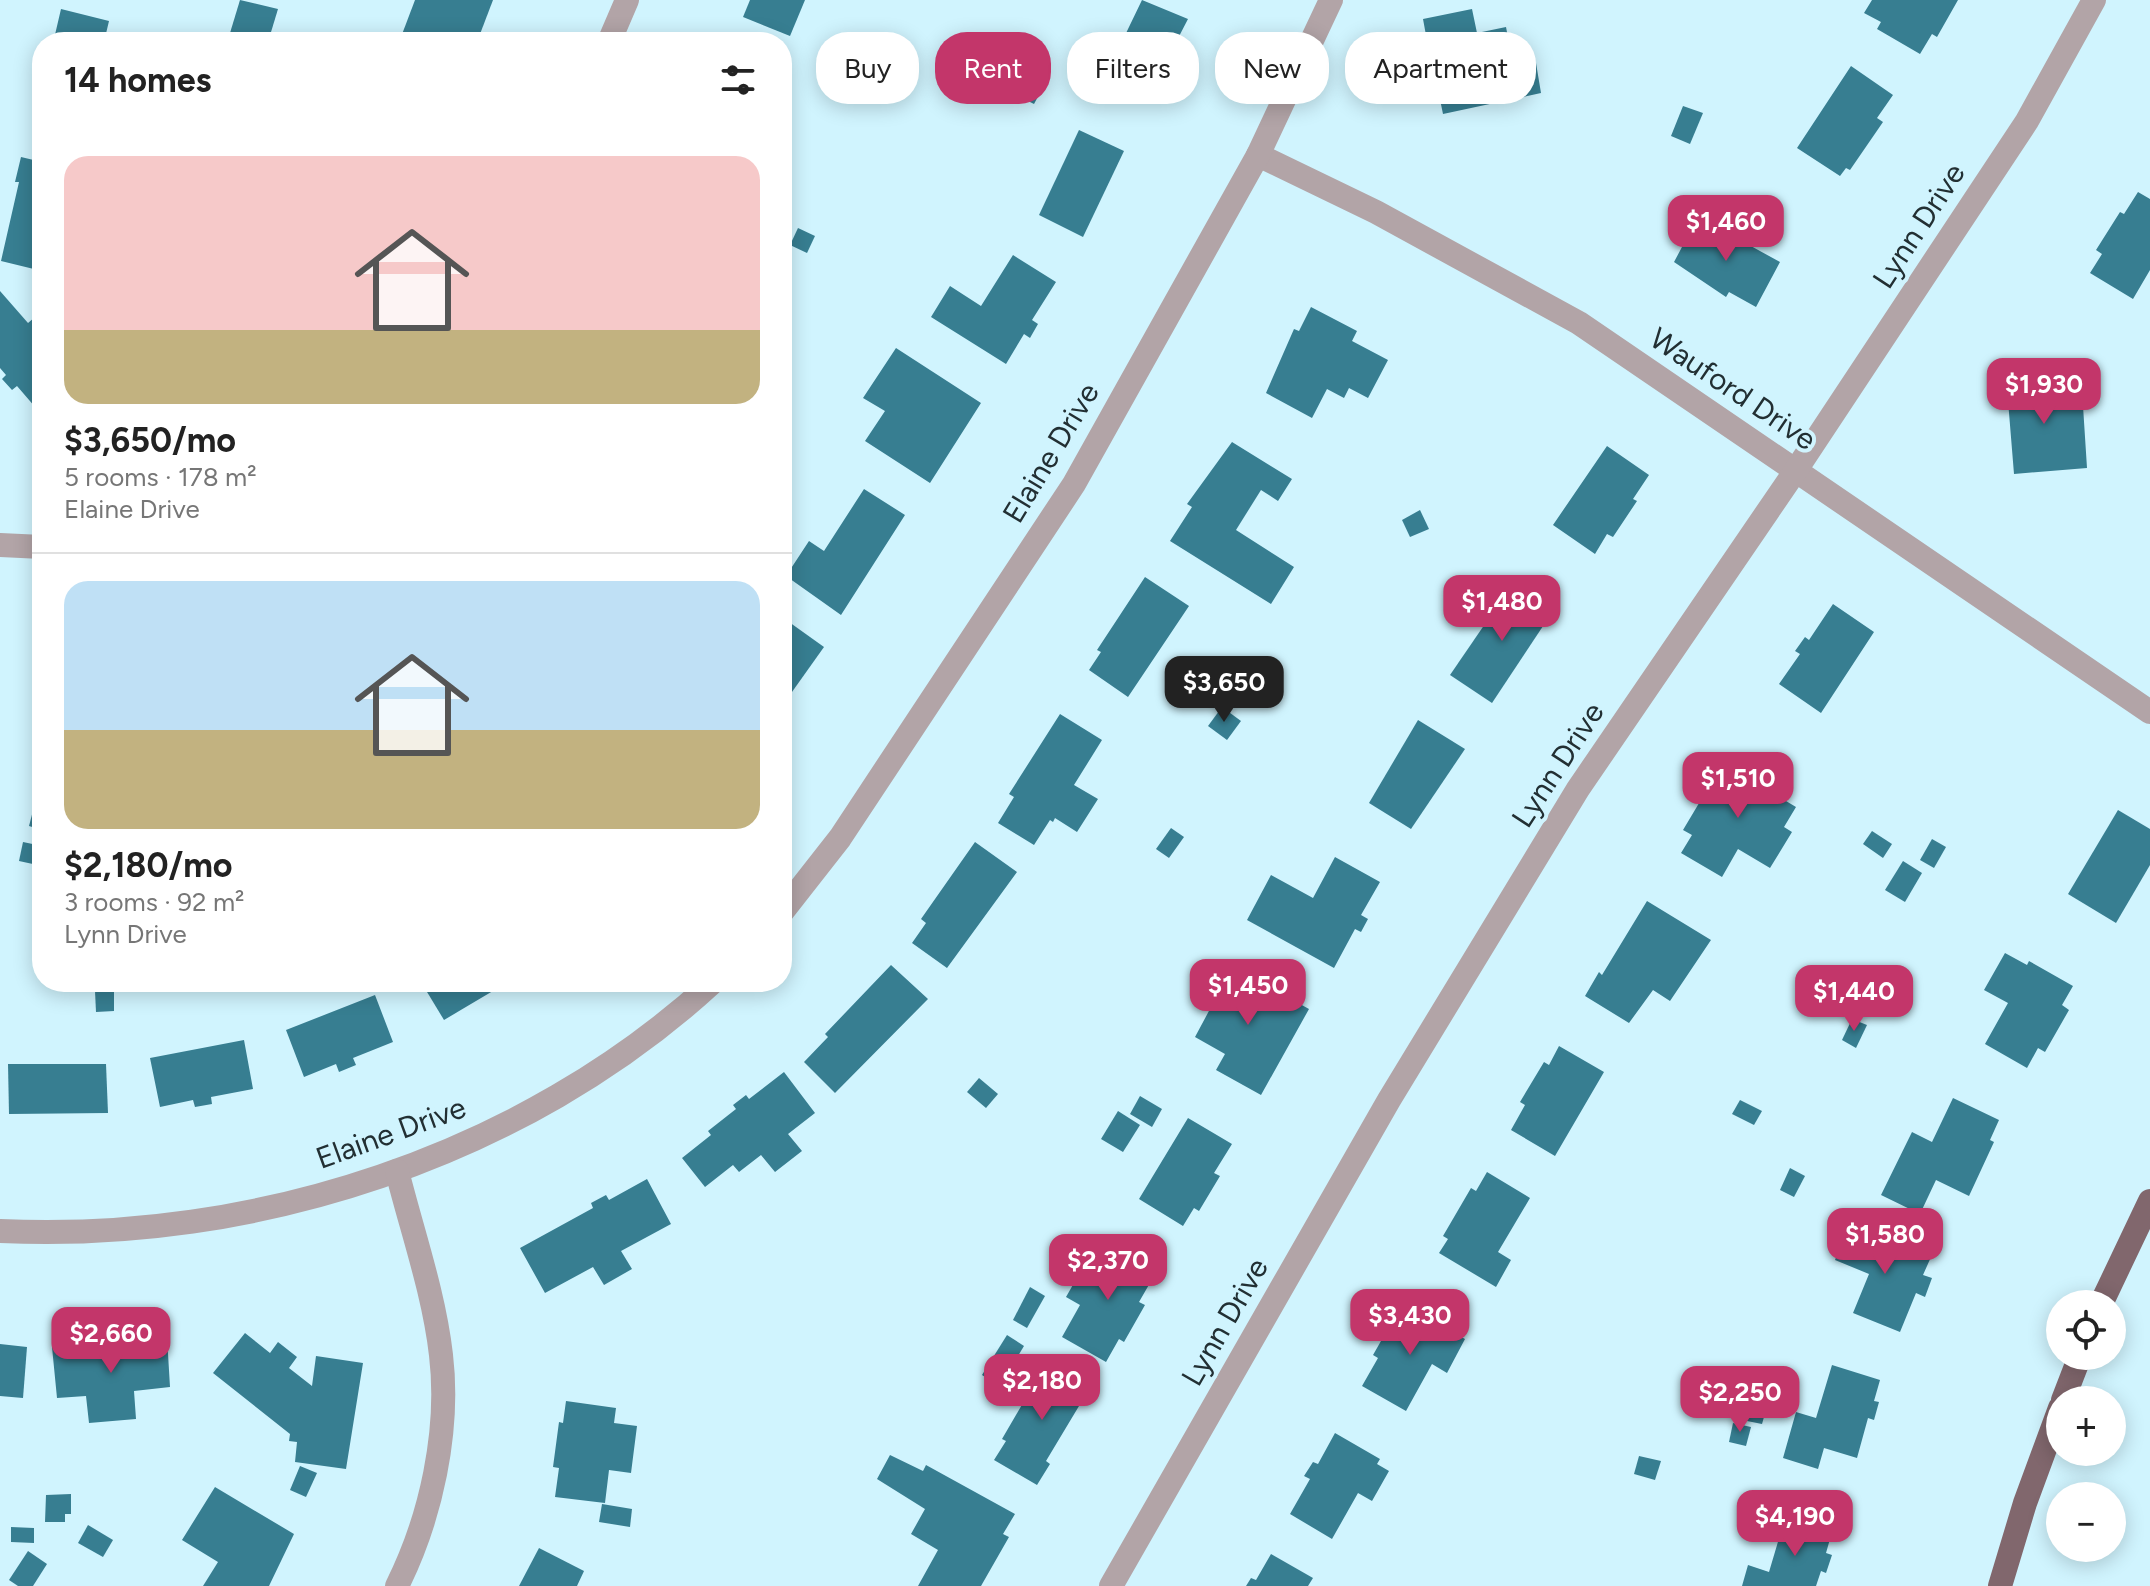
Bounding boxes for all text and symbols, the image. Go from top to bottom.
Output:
chip: Buy [816,32,919,104]
chip: Rent [935,32,1051,104]
chip: Filters [1067,32,1199,104]
chip: New [1215,32,1329,104]
chip: Apartment [1345,32,1536,104]
icon: filters [716,58,760,102]
text: 14 homes [64,60,211,101]
street label: Lynn Drive [1865,156,1973,295]
pin: $1,460 [1661,195,1791,263]
text: $1,460 [1686,205,1766,237]
icon: home [340,208,484,352]
street label: Wauford Drive [1643,319,1823,458]
pin: $1,930 [1979,358,2109,426]
text: $1,930 [2005,368,2083,400]
street label: Elaine Drive [994,376,1107,529]
text: $3,650/mo [64,420,236,461]
text: 5 rooms · 178 m² [64,461,257,493]
text: Elaine Drive [64,493,200,525]
pin: $1,480 [1437,575,1567,643]
text: $1,480 [1461,585,1543,617]
icon: home [340,633,484,777]
pin: $3,650 [1159,656,1289,724]
text: $3,650 [1183,666,1265,698]
street label: Lynn Drive [1504,695,1612,834]
pin: $1,510 [1673,752,1803,820]
text: $1,510 [1701,762,1775,794]
text: $2,180/mo [64,845,233,886]
text: 3 rooms · 92 m² [64,886,244,918]
text: Lynn Drive [64,918,187,950]
pin: $1,450 [1183,959,1313,1027]
pin: $1,440 [1789,965,1919,1033]
text: $1,450 [1208,969,1288,1001]
text: $1,440 [1813,975,1895,1007]
street label: Elaine Drive [311,1088,471,1177]
pin: $1,580 [1820,1208,1950,1276]
text: $1,580 [1845,1218,1925,1250]
pin: $2,370 [1043,1234,1173,1302]
text: $2,370 [1067,1244,1149,1276]
street label: Lynn Drive [1173,1251,1276,1392]
pin: $3,430 [1345,1289,1475,1357]
map controls [2046,1290,2126,1562]
button: locate [2046,1290,2126,1370]
text: $3,430 [1368,1299,1452,1331]
pin: $2,660 [46,1307,176,1375]
text: $2,660 [69,1317,153,1349]
pin: $2,180 [977,1354,1107,1422]
text: $2,180 [1002,1364,1082,1396]
pin: $2,250 [1675,1366,1805,1434]
text: $2,250 [1698,1376,1782,1408]
button: + [2046,1386,2126,1466]
button: − [2046,1482,2126,1562]
pin: $4,190 [1730,1490,1860,1558]
text: $4,190 [1755,1500,1835,1532]

